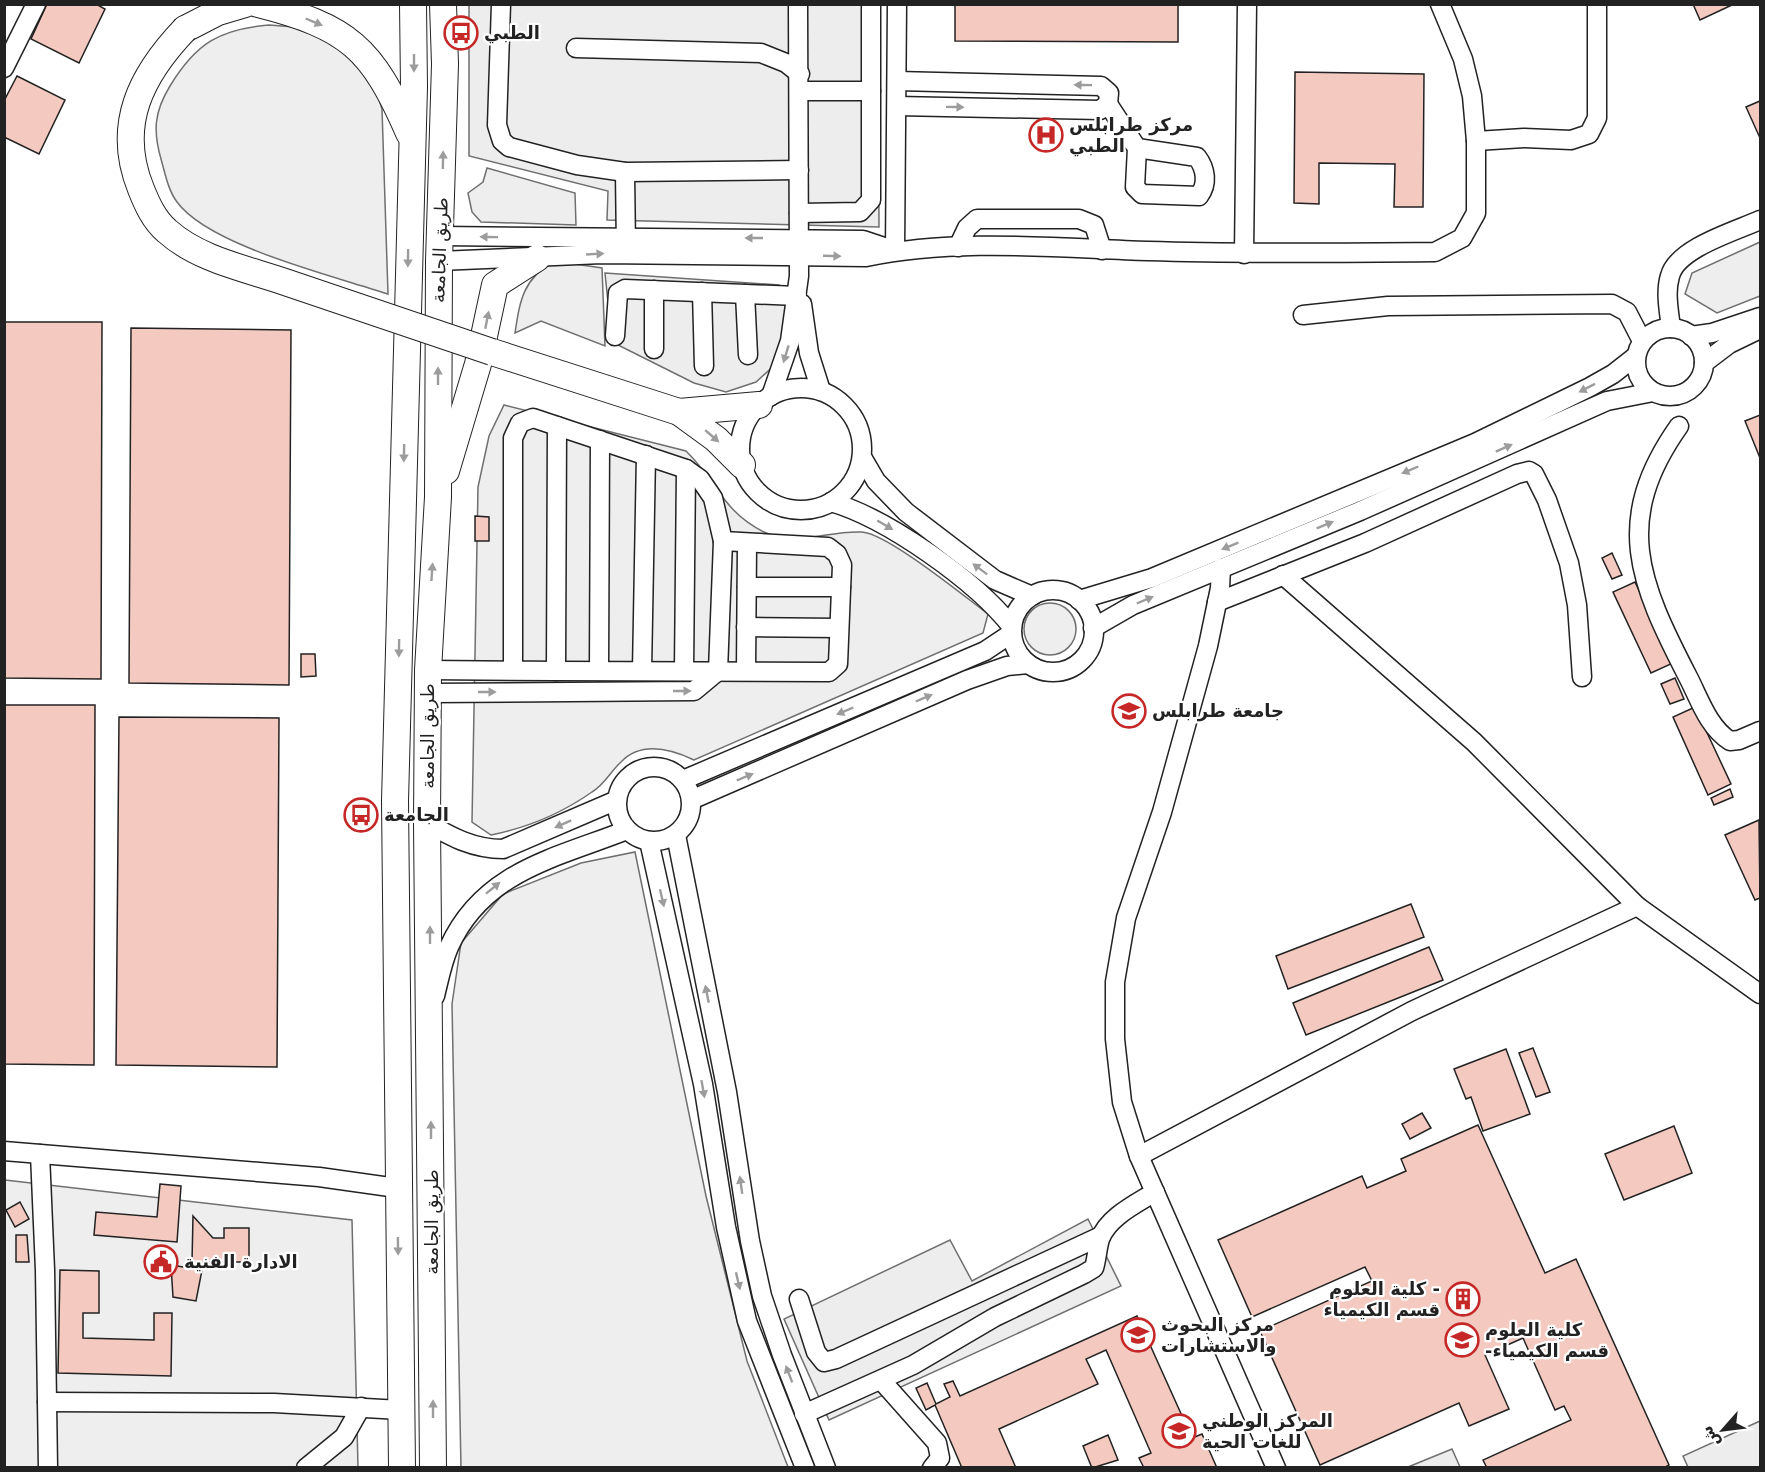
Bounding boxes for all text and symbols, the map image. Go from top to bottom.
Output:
bus stop icon: الطبي [443,15,479,51]
one-way arrow [305,18,323,27]
place label: الطبي [484,22,540,44]
one-way arrow [409,53,418,72]
one-way arrow [1073,80,1092,90]
one-way arrow [946,103,965,112]
place label: مركز طرابلس الطبي [1069,114,1193,157]
hospital icon: مركز طرابلس الطبي [1028,117,1064,153]
one-way arrow [438,150,447,169]
street label: طريق الجامعة [427,197,453,303]
one-way arrow [480,232,499,241]
one-way arrow [745,234,764,243]
one-way arrow [403,248,413,267]
one-way arrow [586,250,605,259]
one-way arrow [822,251,841,260]
one-way arrow [483,310,492,329]
one-way arrow [781,345,790,363]
one-way arrow [433,366,443,385]
one-way arrow [1578,383,1595,393]
one-way arrow [705,430,720,443]
one-way arrow [399,443,408,462]
one-way arrow [1495,443,1512,452]
one-way arrow [1401,465,1419,475]
one-way arrow [877,520,894,530]
one-way arrow [1316,520,1334,530]
one-way arrow [1221,541,1239,551]
one-way arrow [428,563,437,582]
one-way arrow [973,564,988,576]
one-way arrow [1136,595,1154,605]
one-way arrow [394,638,404,657]
street label: طريق الجامعة [417,683,439,789]
one-way arrow [673,686,692,696]
one-way arrow [478,688,497,697]
one-way arrow [915,693,933,703]
school or university icon: جامعة طرابلس [1111,693,1147,729]
place label: جامعة طرابلس [1152,700,1284,722]
one-way arrow [837,707,854,716]
one-way arrow [737,772,755,782]
bus stop icon: الجامعة [343,797,379,833]
place label: الجامعة [384,804,449,825]
one-way arrow [555,819,572,828]
one-way arrow [486,883,501,895]
one-way arrow [657,889,667,908]
one-way arrow [425,926,435,945]
one-way arrow [702,984,711,1003]
one-way arrow [699,1079,708,1098]
one-way arrow [426,1121,436,1140]
street label: طريق الجامعة [421,1169,443,1275]
one-way arrow [736,1176,745,1195]
one-way arrow [393,1237,403,1256]
public building icon: الادارة الفنية [143,1244,179,1280]
place label: الادارة الفنية [184,1251,298,1272]
one-way arrow [734,1271,744,1290]
place label: كلية العلوم - قسم الكيمياء [1323,1278,1440,1320]
building icon: كلية العلوم - قسم الكيمياء [1445,1281,1481,1317]
place label: مركز البحوث والاستشارات [1161,1314,1277,1357]
school or university icon: مركز البحوث والاستشارات [1120,1317,1156,1353]
place label: كلية العلوم -قسم الكيمياء [1485,1319,1609,1361]
school or university icon: كلية العلوم -قسم الكيمياء [1444,1322,1480,1358]
one-way arrow [783,1365,793,1383]
one-way arrow [428,1400,438,1419]
north arrow [1693,1400,1753,1460]
place label: المركز الوطني للغات الحية [1202,1410,1333,1452]
school or university icon: المركز الوطني للغات الحية [1161,1413,1197,1449]
text: ش [1697,1423,1724,1451]

